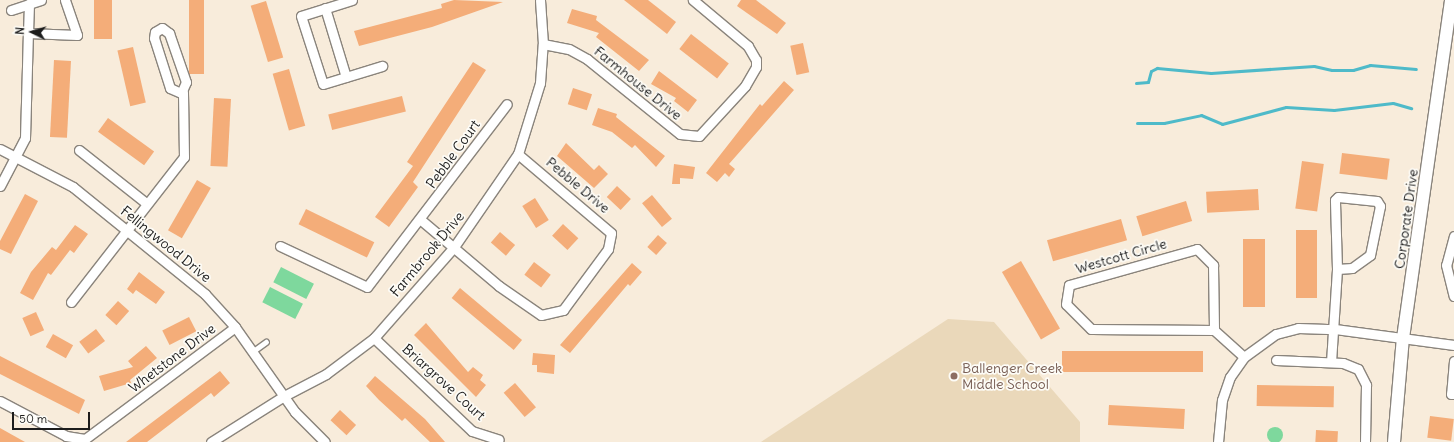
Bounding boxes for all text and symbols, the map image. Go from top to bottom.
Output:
north arrow [12,12,52,52]
text: N [13,27,27,35]
street label: Farmhouse Drive [591,43,685,123]
street label: Pebble Court [423,117,483,191]
street label: Pebble Drive [543,153,613,217]
street label: Corporate Drive [1391,168,1421,270]
street label: Fellingwood Drive [117,202,215,286]
street label: Farmbrook Drive [387,208,467,300]
street label: Westcott Circle [1073,235,1169,277]
street label: Whetstone Drive [125,320,219,396]
street label: Briargrove Court [399,340,489,424]
place label: Ballenger Creek Middle School [962,360,1062,392]
marker: Ballenger Creek Middle School [949,371,959,381]
scale bar [14,404,92,430]
text: 50 m [19,411,47,426]

